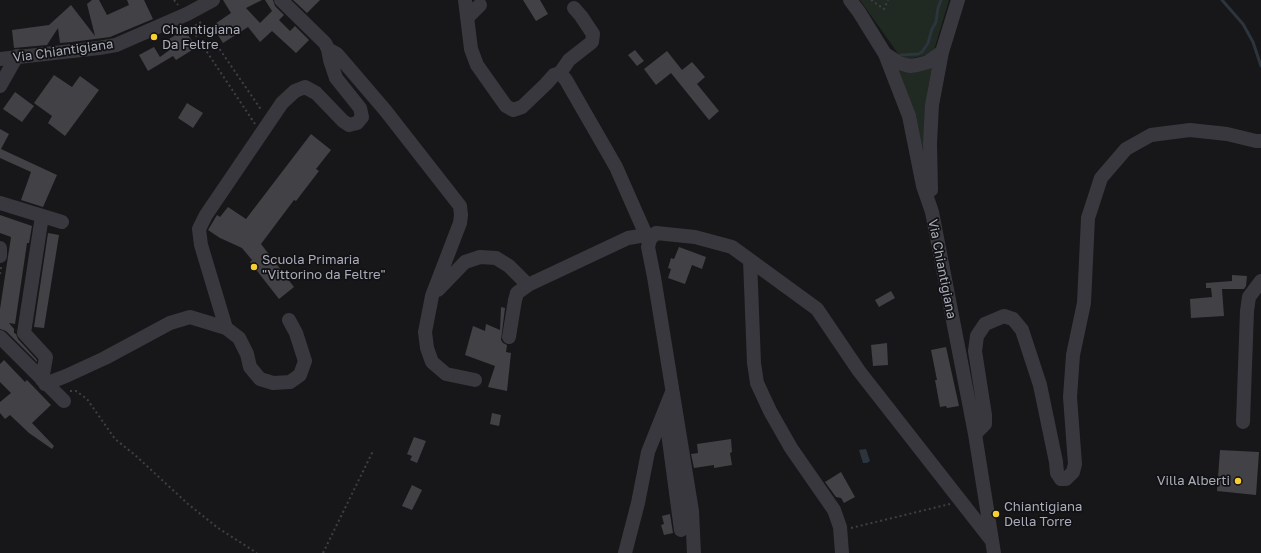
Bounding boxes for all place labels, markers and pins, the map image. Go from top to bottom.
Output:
place label: Chiantigiana Da Feltre [162,22,240,53]
marker: Chiantigiana Da Feltre [149,32,159,42]
place label: Scuola Primaria "Vittorino da Feltre" [262,252,386,283]
marker: Scuola Primaria "Vittorino da Feltre" [249,262,259,272]
place label: Villa Alberti [1157,473,1230,489]
marker: Villa Alberti [1233,476,1243,486]
place label: Chiantigiana Della Torre [1004,499,1082,530]
marker: Chiantigiana Della Torre [991,509,1001,519]

